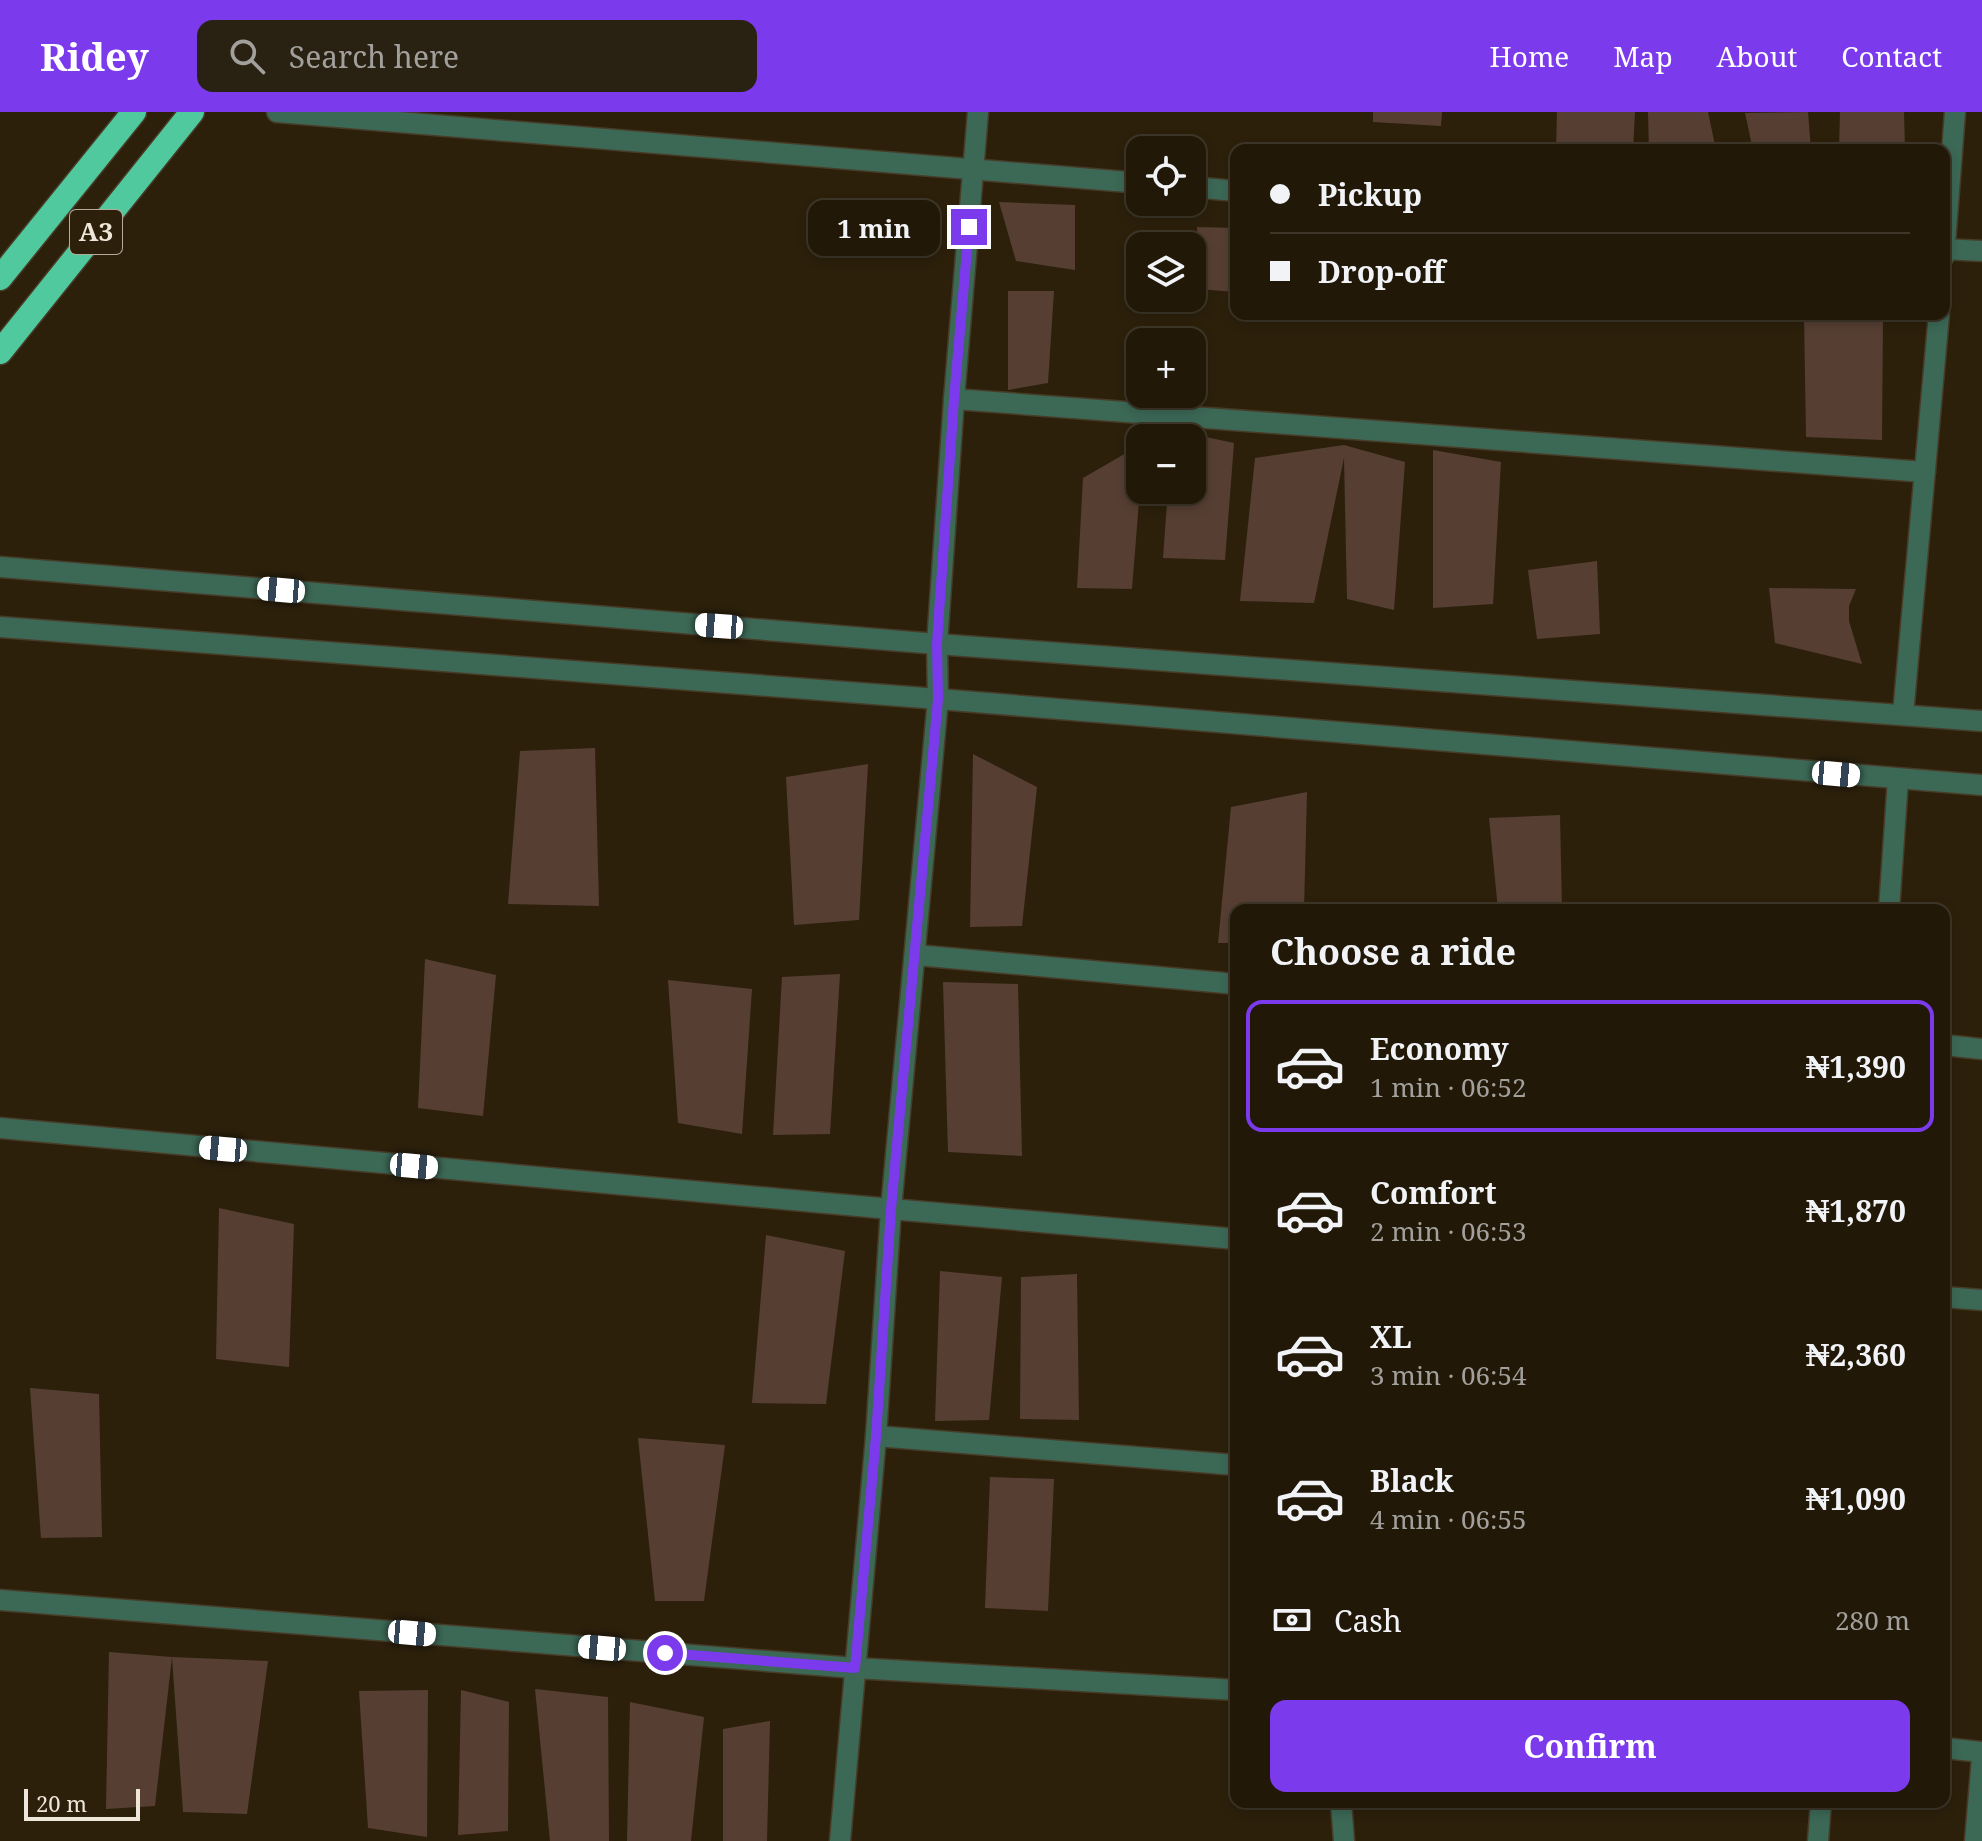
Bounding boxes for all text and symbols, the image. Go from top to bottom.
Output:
search box [197,20,757,92]
text: Ridey [40,30,149,82]
icon: search [225,34,269,78]
text: Search here [289,36,459,77]
text: Home [1490,37,1569,75]
text: Map [1613,37,1673,75]
text: About [1717,37,1797,75]
text: Contact [1841,37,1942,75]
map controls [1126,136,1206,504]
button: locate [1126,136,1206,216]
text: Pickup [1318,174,1422,215]
callout: 1 min [809,199,941,255]
route end [951,209,987,245]
road number: A3 [70,210,122,254]
text: 1 min [837,210,911,246]
button: layers [1126,232,1206,312]
text: Drop-off [1318,251,1445,292]
button: + [1126,328,1206,408]
button: − [1126,424,1206,504]
car [256,576,306,604]
car [694,612,744,640]
car [1811,760,1861,788]
text: Choose a ride [1270,927,1516,976]
text: Economy [1370,1028,1509,1069]
icon: car [1274,1030,1346,1102]
text: ₦1,390 [1806,1046,1906,1087]
text: 1 min · 06:52 [1370,1069,1527,1105]
car [198,1135,248,1163]
car [389,1152,439,1180]
text: Comfort [1370,1172,1497,1213]
icon: car [1274,1174,1346,1246]
text: ₦1,870 [1806,1190,1906,1231]
text: 2 min · 06:53 [1370,1213,1527,1249]
text: XL [1370,1316,1412,1357]
icon: car [1274,1318,1346,1390]
text: ₦2,360 [1806,1334,1906,1375]
text: 3 min · 06:54 [1370,1357,1527,1393]
text: Black [1370,1460,1454,1501]
icon: car [1274,1462,1346,1534]
text: ₦1,090 [1806,1478,1906,1519]
text: 4 min · 06:55 [1370,1501,1527,1537]
icon: cash [1270,1598,1314,1642]
text: Cash [1334,1600,1402,1641]
text: 280 m [1835,1602,1910,1638]
car [387,1619,437,1647]
car [577,1634,627,1662]
route start [647,1635,683,1671]
button: Confirm [1270,1700,1910,1792]
scale bar [24,1785,140,1821]
text: 20 m [36,1788,87,1818]

